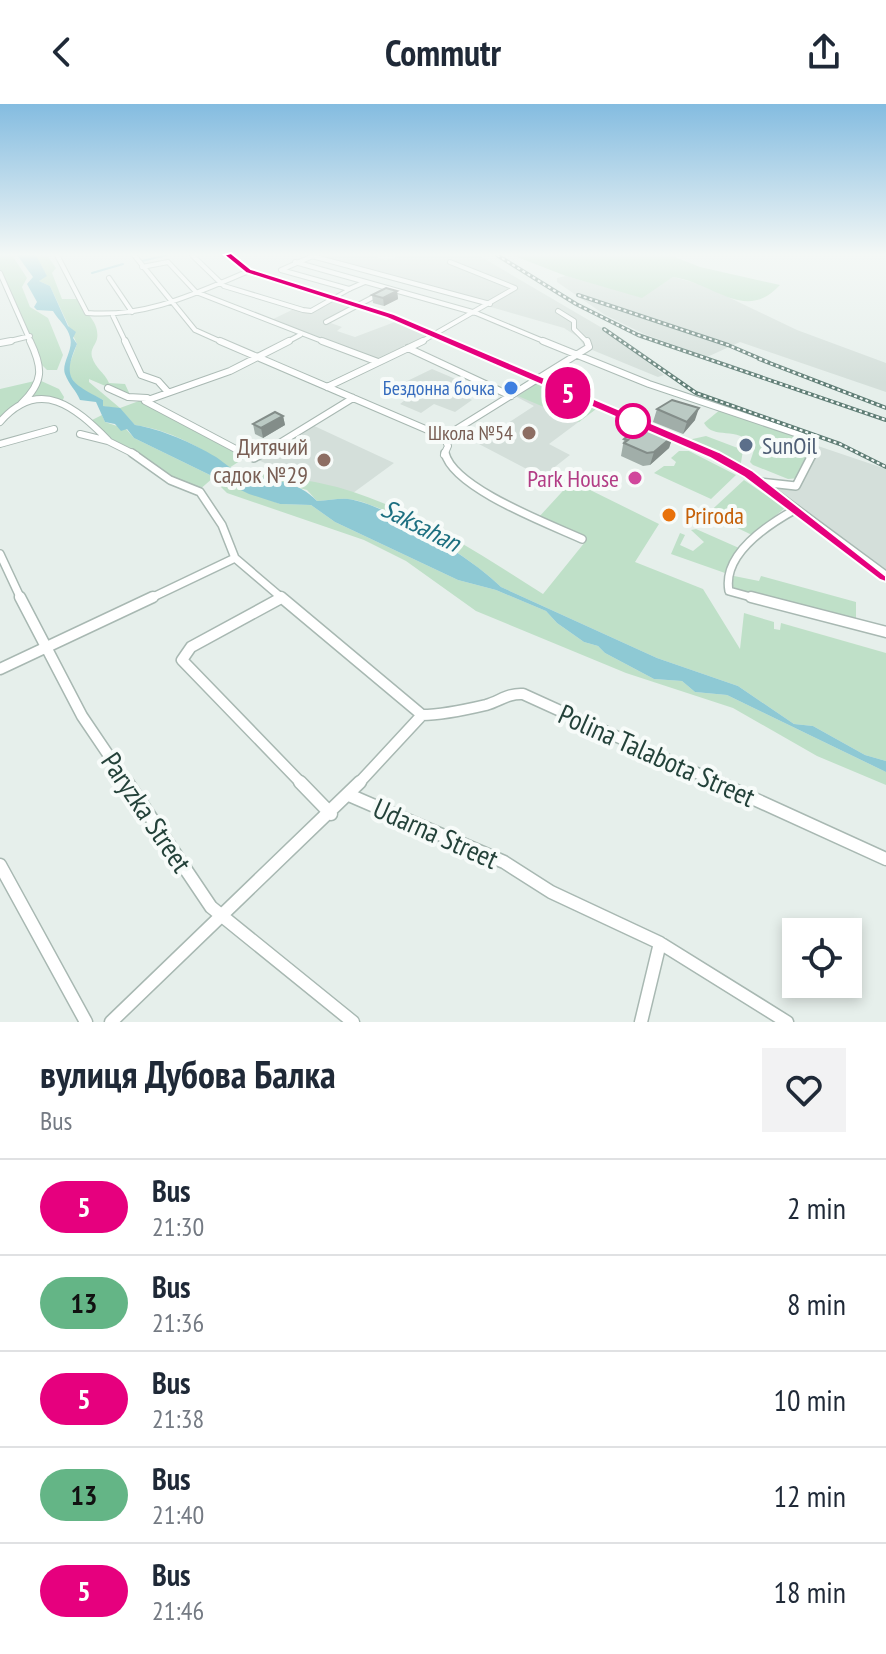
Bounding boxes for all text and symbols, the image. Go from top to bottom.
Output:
text: Commutr [385,29,501,76]
icon: back [40,30,84,74]
icon: share [802,30,846,74]
line badge: 5 [542,367,594,419]
text: 5 [561,374,575,411]
place label: Бездонна бочка [383,375,495,401]
marker: Бездонна бочка [502,379,520,397]
unlabelled marker [616,404,650,438]
place label: Школа №54 [428,420,513,446]
marker: Школа №54 [520,424,538,442]
place label: SunOil [762,430,818,461]
place label: Дитячий садок №29 [213,431,308,490]
marker: SunOil [737,436,755,454]
marker: Дитячий садок №29 [315,451,333,469]
place label: Park House [527,463,619,494]
marker: Park House [626,469,644,487]
water label: Saksahan [376,491,467,560]
place label: Priroda [685,500,744,531]
marker: Priroda [660,506,678,524]
street label: Polina Talabota Street [553,695,761,815]
street label: Paryzka Street [93,745,201,879]
street label: Udarna Street [368,789,505,877]
map controls [782,918,862,998]
button: locate [782,918,862,998]
button: heart [762,1048,846,1132]
text: вулиця Дубова Балка [40,1049,336,1098]
text: Bus [40,1104,72,1137]
text: Bus [152,1171,191,1210]
text: 5 [77,1188,91,1225]
text: 2 min [787,1188,846,1227]
text: 21:30 [152,1210,204,1243]
text: Bus [152,1267,191,1306]
text: 13 [71,1284,97,1321]
text: 8 min [787,1284,846,1323]
text: 21:36 [152,1306,204,1339]
text: Bus [152,1363,191,1402]
text: 5 [77,1380,91,1417]
text: 10 min [773,1380,846,1419]
text: 21:38 [152,1402,204,1435]
text: Bus [152,1459,191,1498]
text: 13 [71,1476,97,1513]
text: 12 min [773,1476,846,1515]
text: 21:40 [152,1498,204,1531]
text: Bus [152,1555,191,1594]
text: 5 [77,1572,91,1609]
text: 18 min [773,1572,846,1611]
text: 21:46 [152,1594,204,1627]

